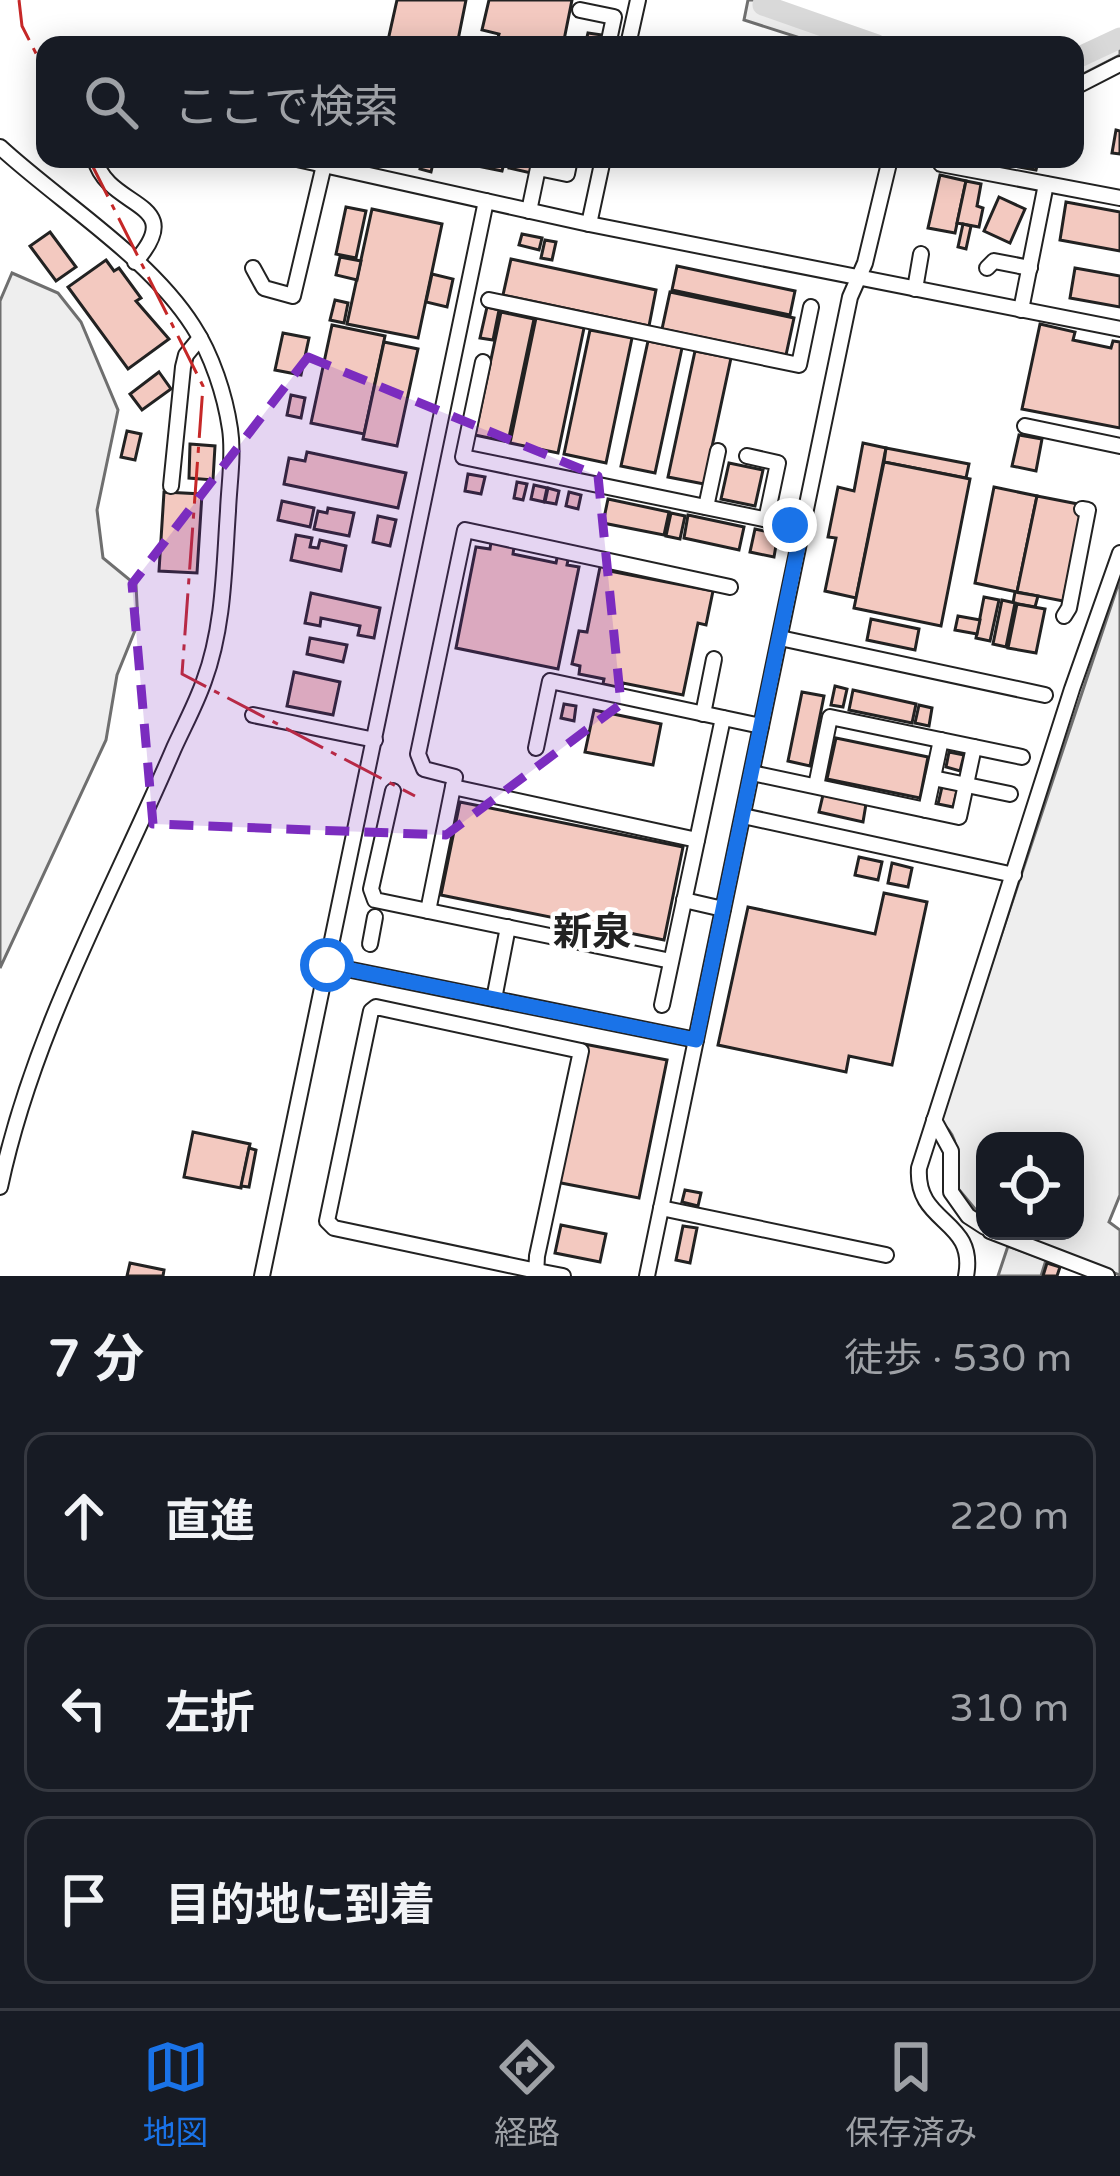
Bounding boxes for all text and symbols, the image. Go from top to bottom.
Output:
search box [36,36,1084,168]
icon: search [78,69,144,135]
text: ここで検索 [174,81,399,135]
route end [763,498,817,552]
district label: 新泉 [553,909,631,956]
route start [300,938,354,992]
map controls [976,1132,1084,1240]
button: locate [976,1132,1084,1240]
text: 7 分 [48,1329,144,1391]
text: 徒歩 · 530 m [844,1335,1072,1382]
icon: ahead [51,1483,117,1549]
text: 220 m [950,1493,1069,1540]
text: 直進 [165,1495,255,1549]
icon: left [51,1675,117,1741]
text: 310 m [950,1685,1069,1732]
text: 左折 [165,1687,255,1741]
icon: arrive [51,1867,117,1933]
text: 目的地に到着 [165,1879,435,1933]
tab: 地図 [143,2034,209,2154]
tab: 経路 [494,2034,560,2154]
tab: 保存済み [845,2034,977,2154]

